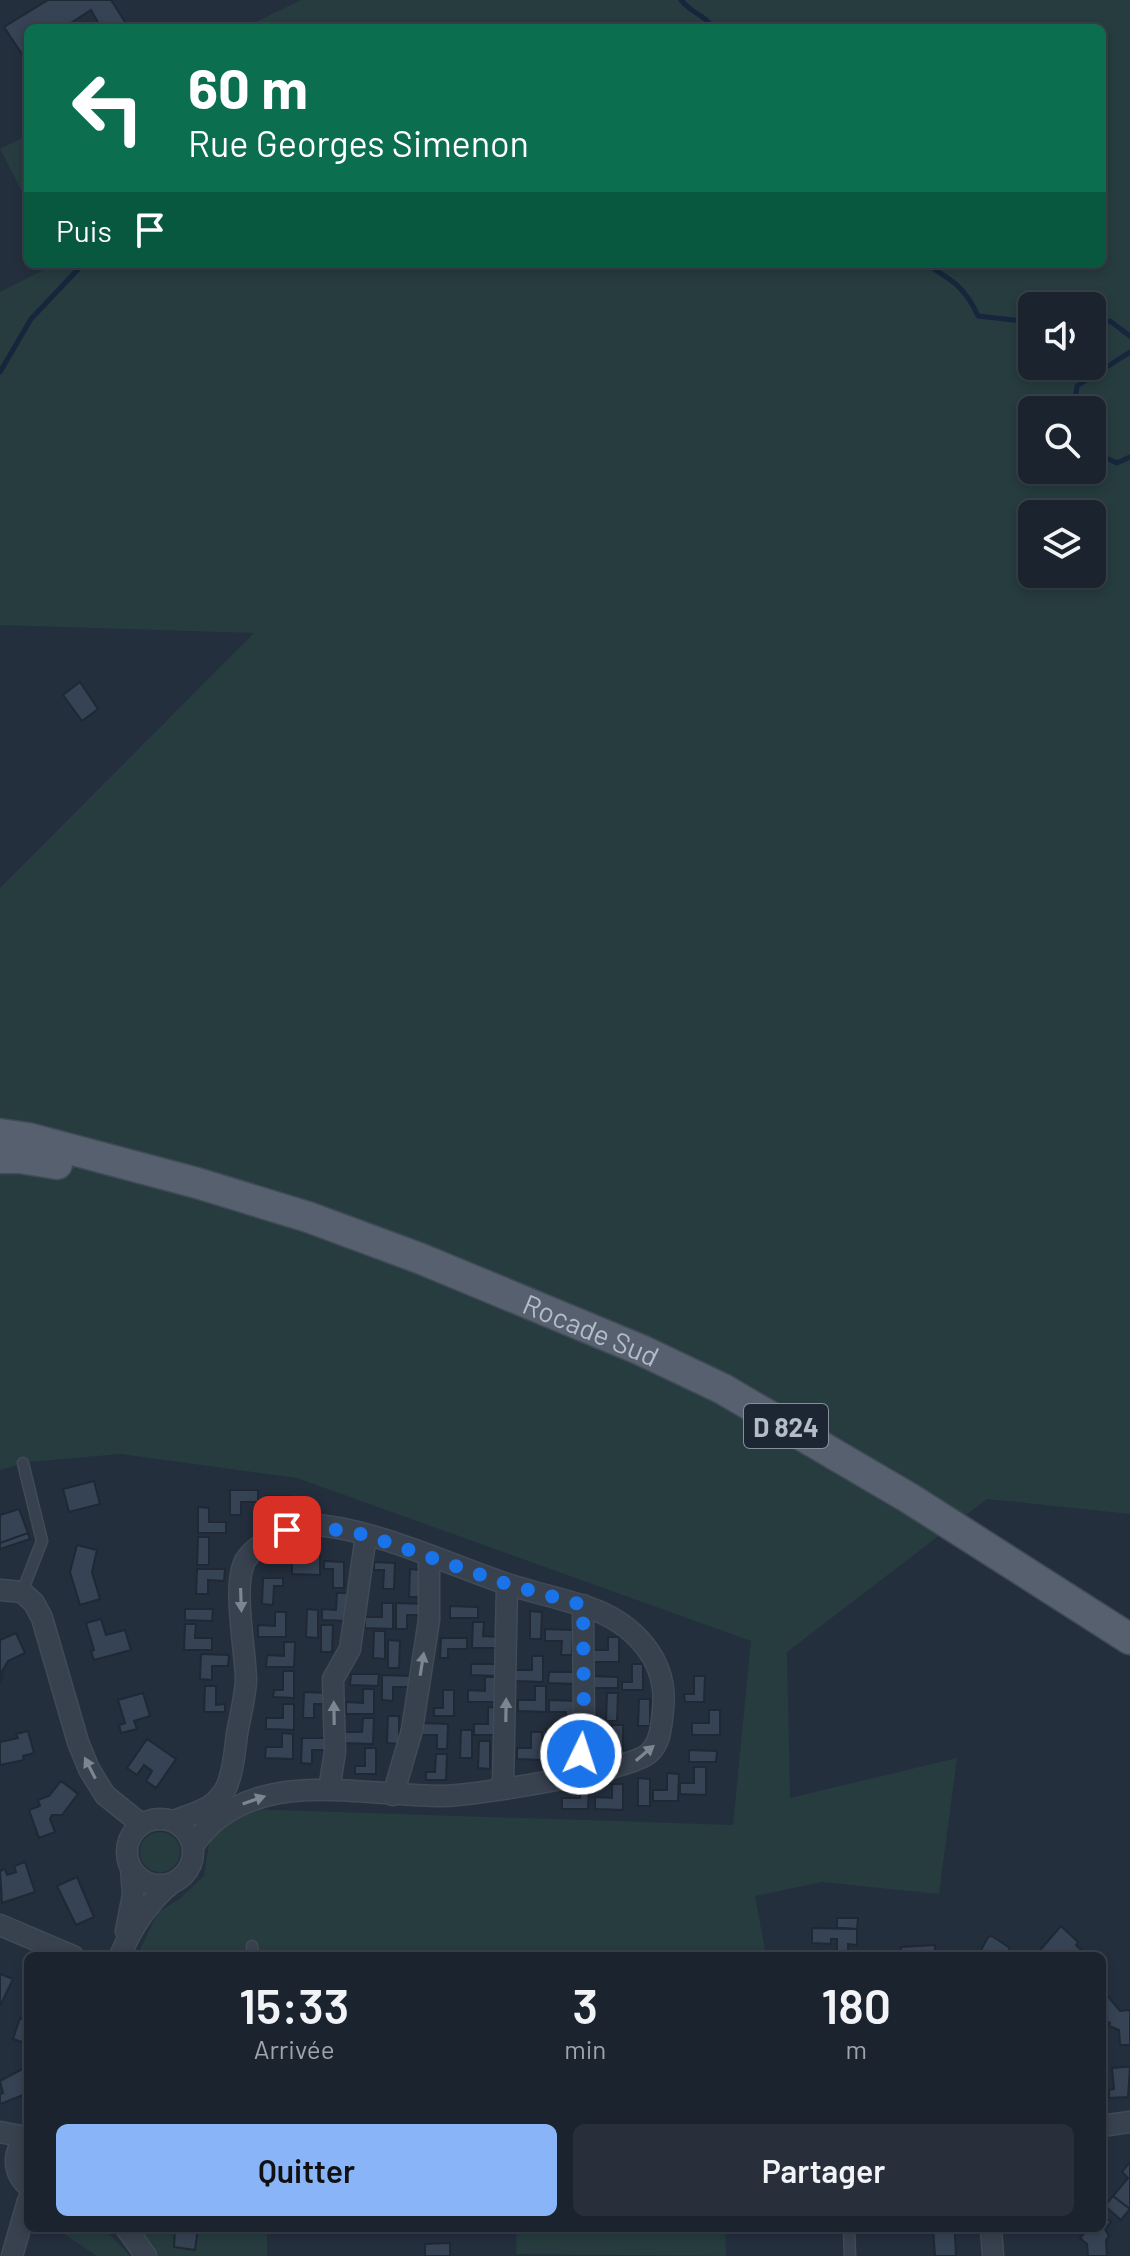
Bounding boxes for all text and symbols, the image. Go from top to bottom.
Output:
text: 60 m [188,53,308,120]
icon: left [56,56,160,160]
text: Rue Georges Simenon [188,121,529,164]
icon: arrive [128,208,172,252]
text: Puis [56,212,112,248]
map controls [1018,292,1106,588]
button: sound [1018,292,1106,380]
button: search [1018,396,1106,484]
button: layers [1018,500,1106,588]
street label: Rocade Sud [518,1286,665,1373]
road number: D 824 [744,1404,828,1448]
pin [253,1496,321,1564]
icon: arrive [265,1508,309,1552]
one-way arrow [235,1588,247,1613]
one-way arrow [416,1652,429,1677]
one-way arrow [499,1697,512,1722]
one-way arrow [327,1700,340,1725]
position arrow [539,1712,623,1796]
one-way arrow [635,1745,655,1762]
one-way arrow [83,1756,96,1779]
one-way arrow [242,1794,266,1806]
text: 15:33 [239,1976,349,2034]
text: 3 [573,1976,598,2034]
text: 180 [821,1976,891,2034]
text: Arrivée [254,2033,335,2064]
text: min [564,2033,606,2064]
text: m [845,2033,867,2064]
button: Quitter [56,2124,557,2216]
button: Partager [573,2124,1074,2216]

